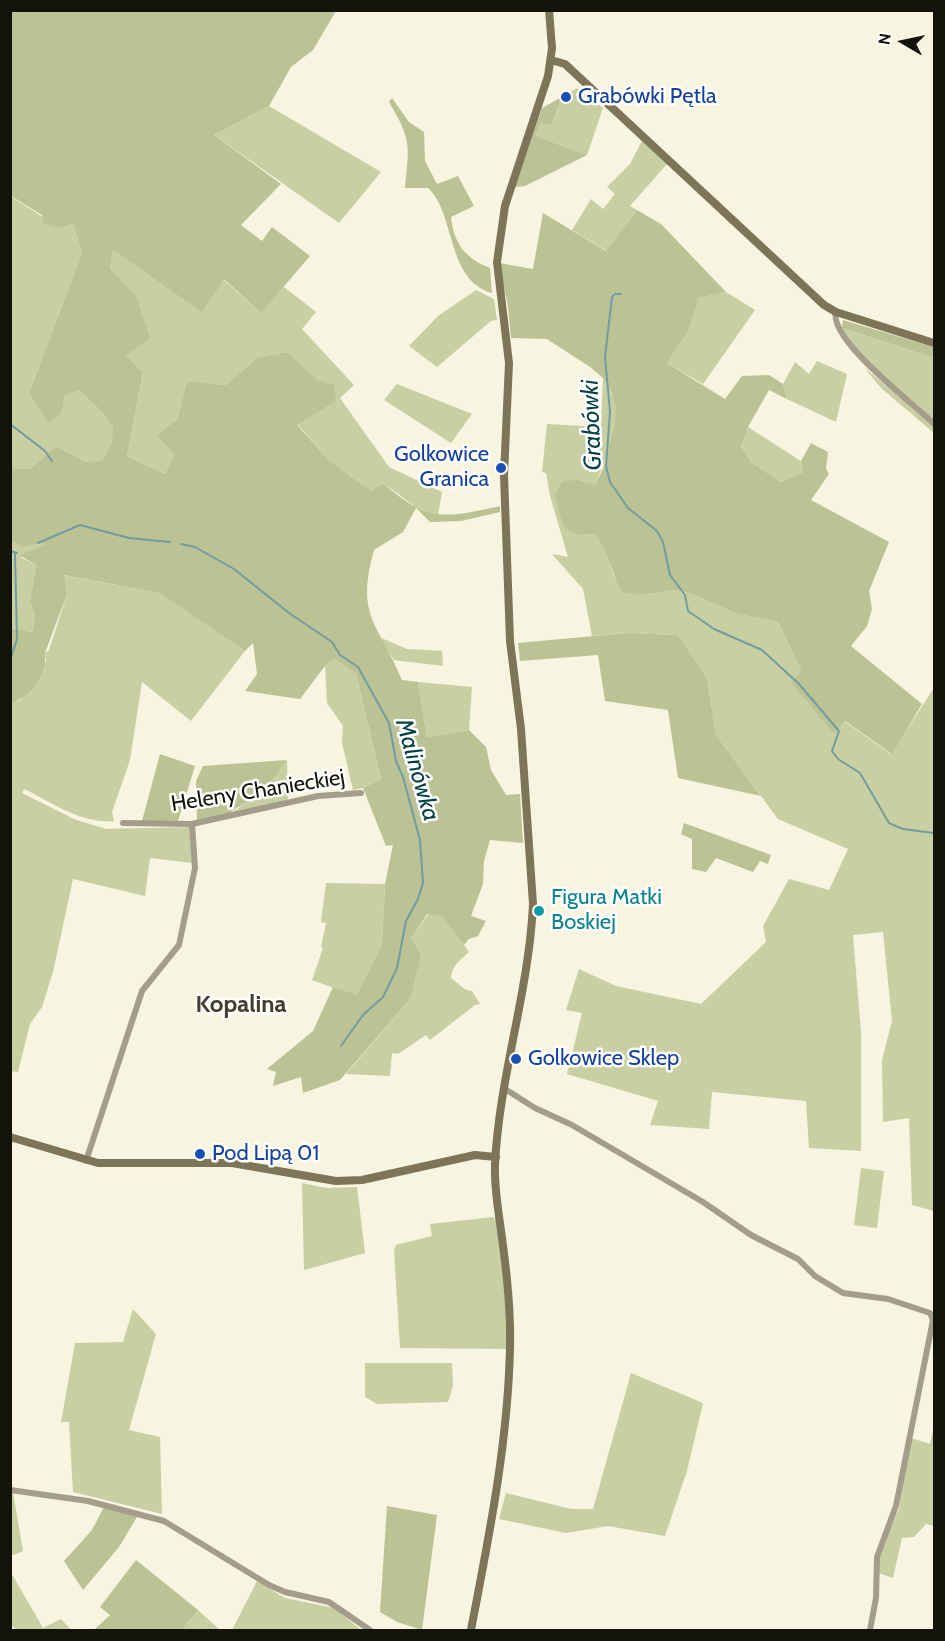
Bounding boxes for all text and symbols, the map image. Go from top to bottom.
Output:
north arrow [873,12,933,72]
text: N [874,32,895,46]
place label: Grabówki Pętla [578,84,717,110]
marker: Grabówki Pętla [559,90,573,104]
water label: Grabówki [576,379,608,471]
place label: Golkowice Granica [394,442,489,494]
marker: Golkowice Granica [494,461,508,475]
water label: Malinówka [389,715,445,825]
street label: Heleny Chanieckiej [169,764,347,818]
place label: Figura Matki Boskiej [551,885,662,936]
marker: Figura Matki Boskiej [532,904,546,918]
district label: Kopalina [196,991,286,1019]
place label: Golkowice Sklep [528,1046,679,1072]
marker: Golkowice Sklep [509,1052,523,1066]
place label: Pod Lipą 01 [212,1141,320,1167]
marker: Pod Lipą 01 [193,1147,207,1161]

